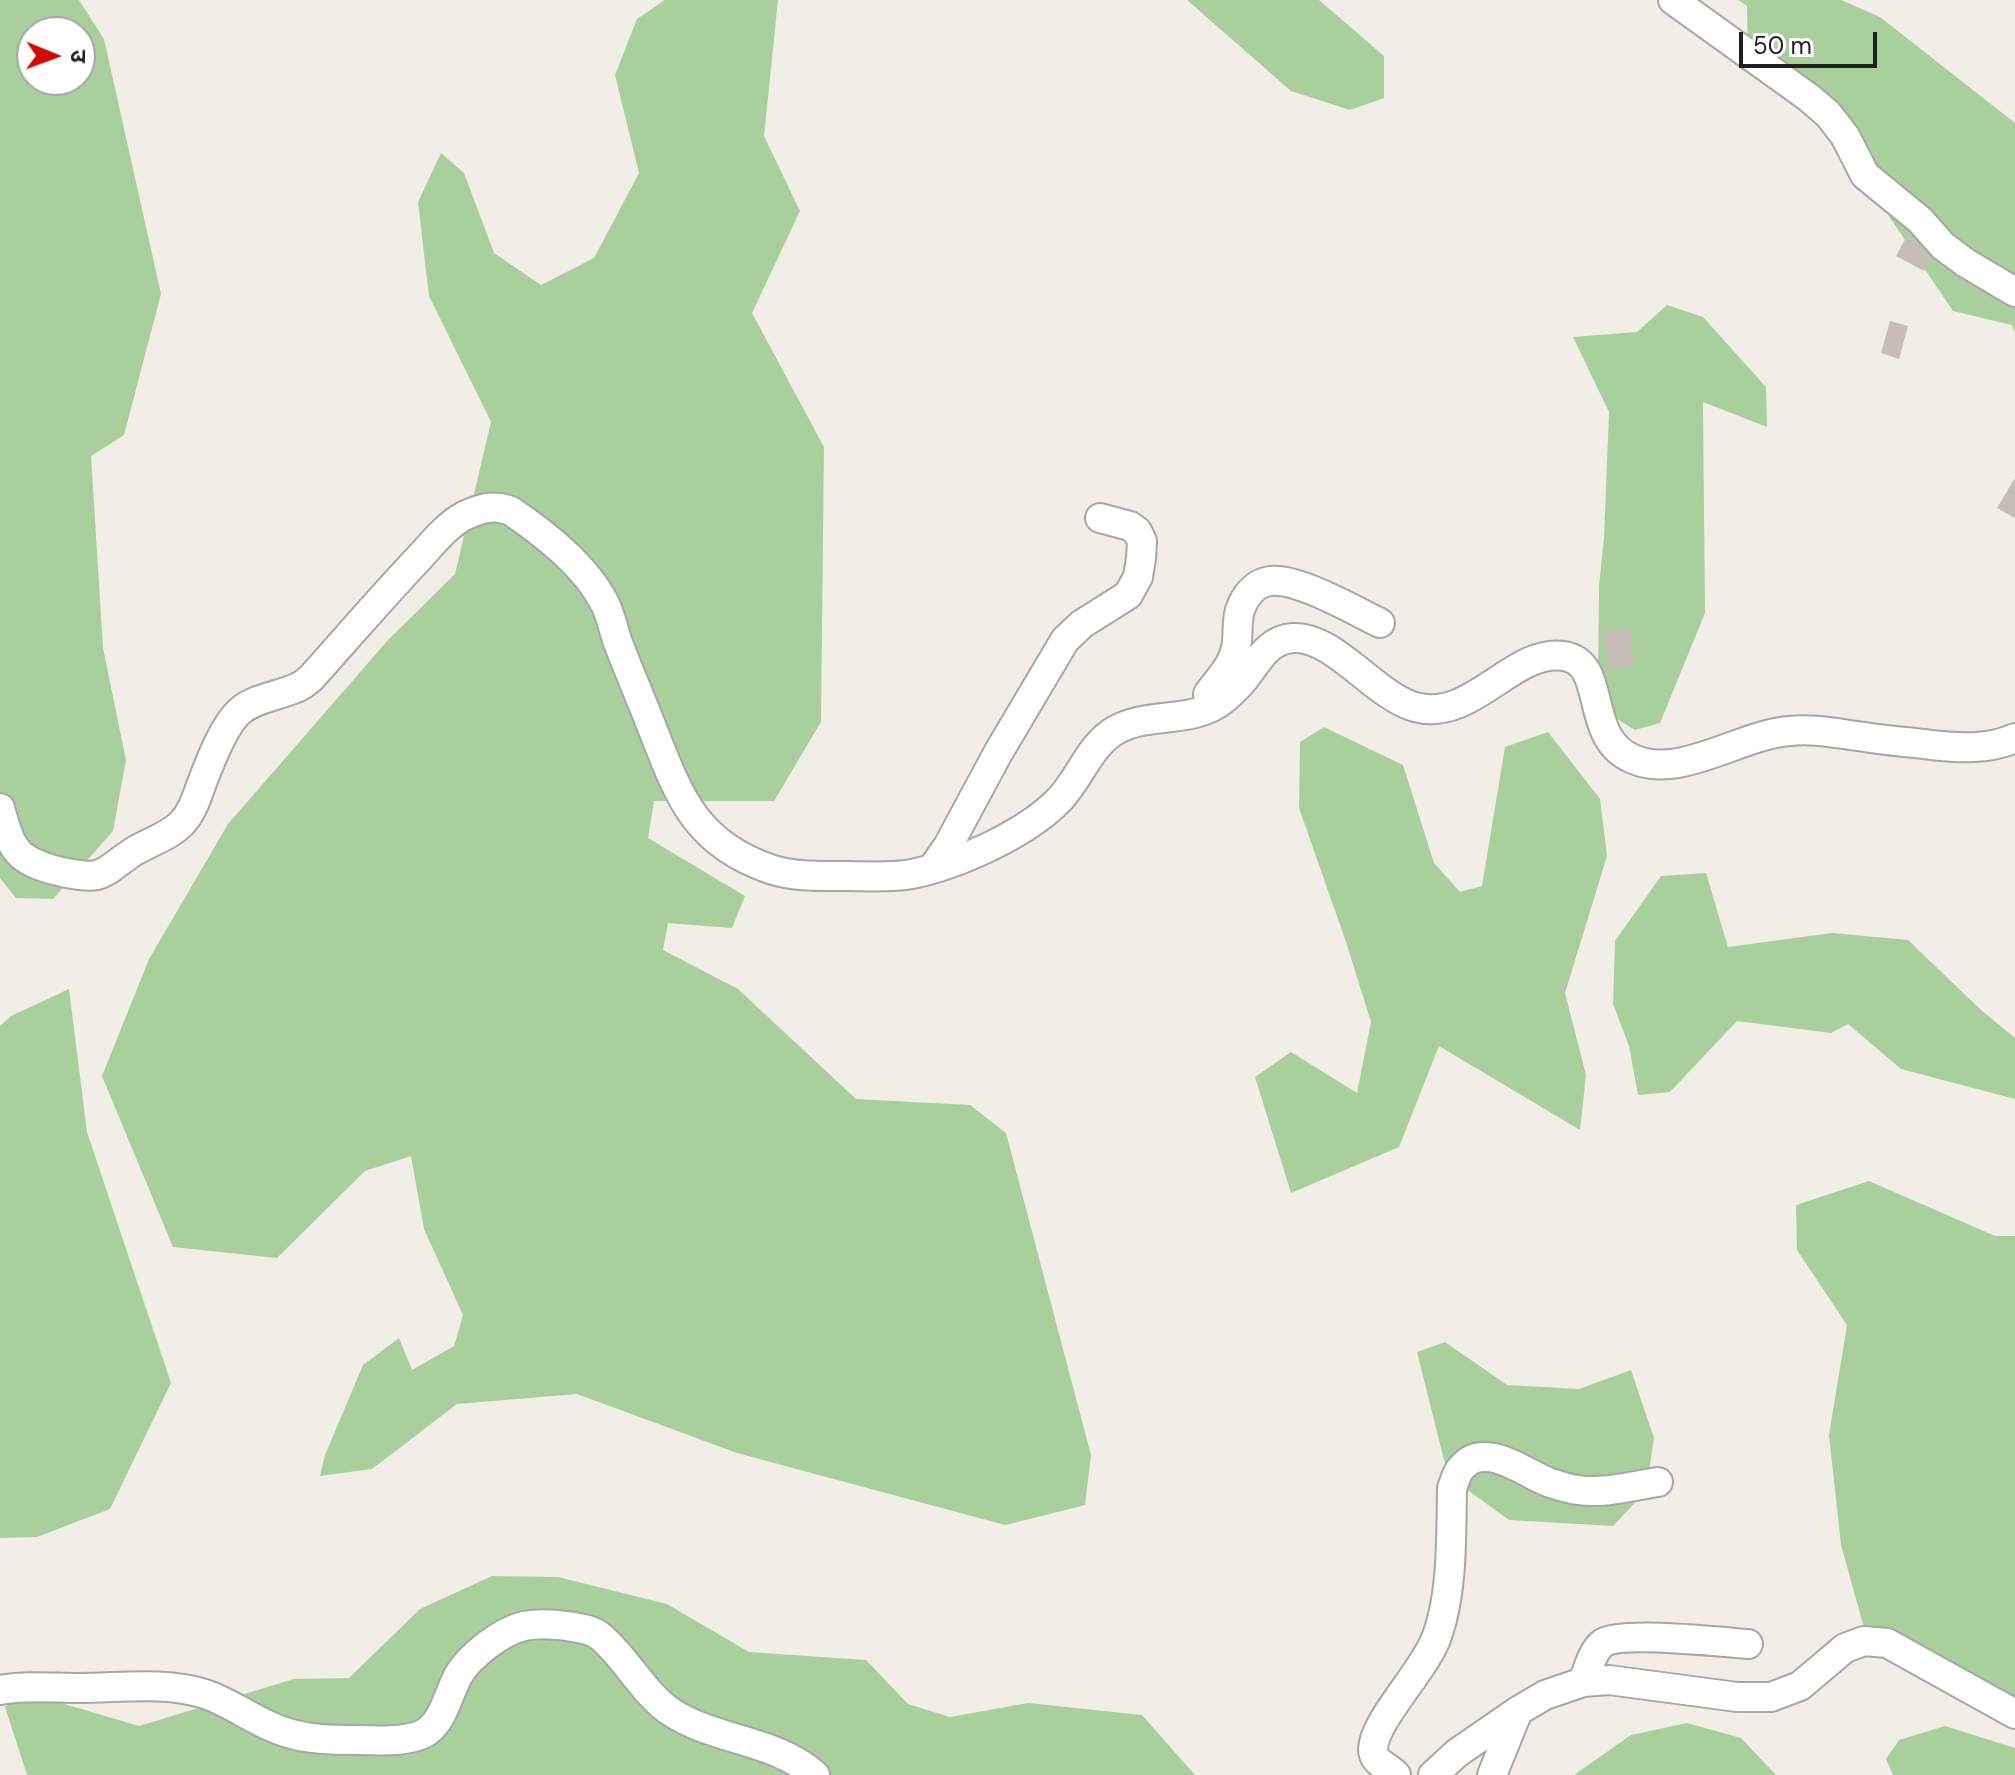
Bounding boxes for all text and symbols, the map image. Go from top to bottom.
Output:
north arrow [16,16,96,96]
scale bar [1743,16,1881,66]
text: 50 m [1753,30,1812,61]
text: उ [64,50,93,63]

